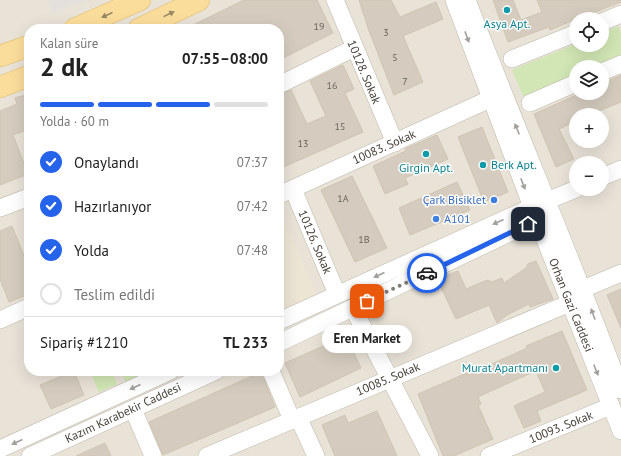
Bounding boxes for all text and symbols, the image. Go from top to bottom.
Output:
marker: Asya Apt. [502,5,512,15]
one-way arrow [163,11,175,18]
one-way arrow [101,12,113,18]
map controls [569,12,609,196]
button: locate [569,12,609,52]
place label: Asya Apt. [484,16,530,31]
house number: 19 [314,20,324,33]
house number: 3 [383,26,389,39]
one-way arrow [464,31,470,43]
text: Kalan süre [40,35,98,52]
street label: 10128. Sokak [344,38,385,106]
text: 07:55–08:00 [182,49,268,68]
text: 2 dk [40,50,88,83]
house number: 5 [392,51,398,64]
button: layers [569,60,609,100]
house number: 7 [402,75,408,88]
house number: 16 [327,79,337,92]
button: + [569,108,609,148]
text: Yolda · 60 m [40,113,109,130]
house number: 15 [335,120,345,133]
one-way arrow [514,122,520,134]
street label: 10083. Sokak [350,126,418,167]
house number: 13 [298,137,308,150]
marker: Girgin Apt. [421,149,431,159]
icon: check [40,151,62,173]
text: Onaylandı [74,153,139,172]
text: 07:37 [237,154,268,171]
button: − [569,156,609,196]
place label: Berk Apt. [491,157,537,172]
place label: Girgin Apt. [399,160,453,175]
marker: Berk Apt. [478,160,488,170]
one-way arrow [520,179,526,191]
house number: 1A [337,192,349,205]
place label: Çark Bisiklet [423,192,486,207]
icon: check [40,195,62,217]
marker: Çark Bisiklet [489,195,499,205]
text: Hazırlanıyor [74,197,151,216]
text: 07:42 [237,198,268,215]
pin [511,207,545,241]
street label: 10126. Sokak [295,208,336,276]
place label: A101 [444,211,471,226]
icon: home [517,213,539,235]
marker: A101 [431,214,441,224]
one-way arrow [492,219,504,225]
house number: 1B [358,233,370,246]
icon: check [40,239,62,261]
text: Yolda [74,241,109,260]
text: 07:48 [237,242,268,259]
courier [407,253,447,293]
street label: Orhan Gazi Caddesi [546,256,597,354]
icon: car [416,262,438,284]
one-way arrow [373,273,385,279]
pin [350,284,384,318]
text: Teslim edildi [74,285,155,304]
icon: bag [356,290,378,312]
one-way arrow [589,307,595,319]
callout: Eren Market [322,325,412,353]
text: Eren Market [333,330,401,347]
text: Sipariş #1210 [40,333,128,352]
text: TL 233 [223,333,268,352]
street label: 10085. Sokak [354,358,422,399]
place label: Murat Apartmanı [462,360,548,375]
marker: Murat Apartmanı [551,363,561,373]
one-way arrow [594,365,600,377]
street label: Kazım Karabekir Caddesi [62,379,183,446]
one-way arrow [129,384,140,390]
street label: 10093. Sokak [527,407,595,446]
one-way arrow [10,439,22,445]

